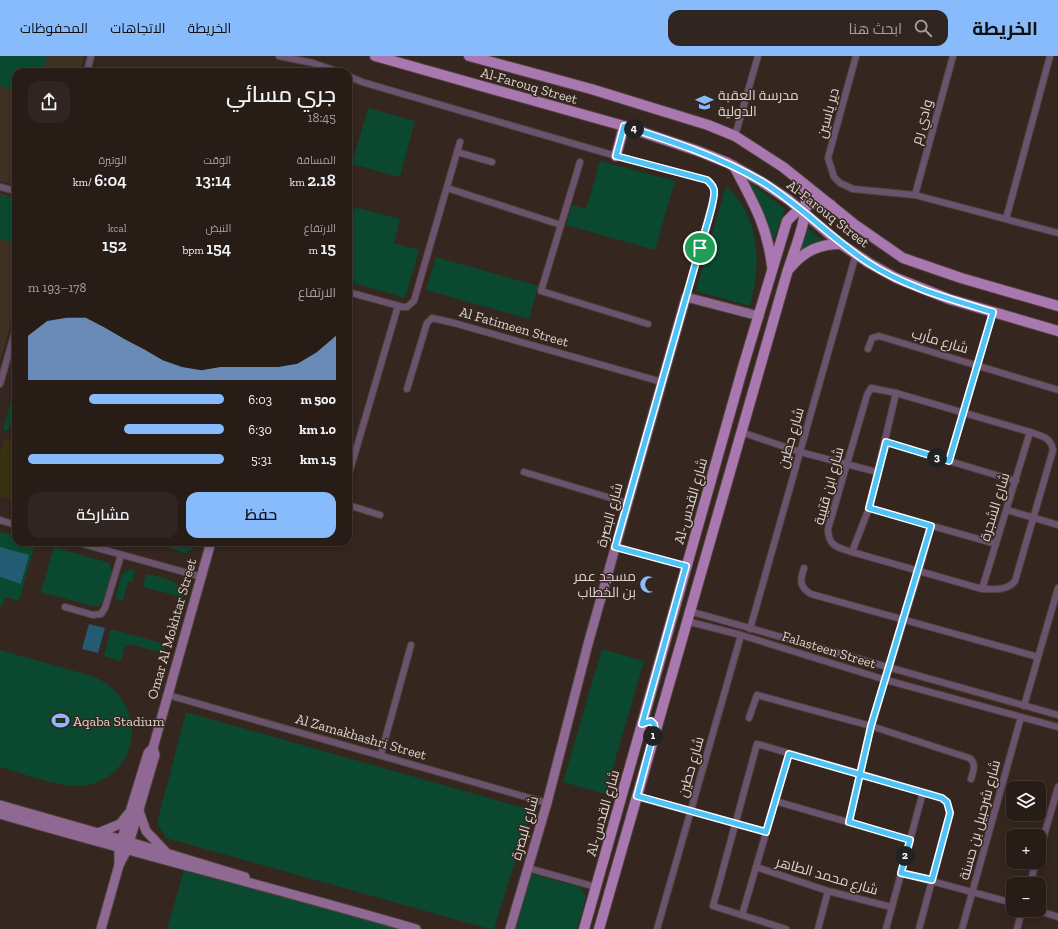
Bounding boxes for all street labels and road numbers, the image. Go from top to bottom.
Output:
street label: Al-Farouq Street [479,64,580,108]
street label: دير ياسين [813,86,843,140]
street label: وادي رم [907,97,939,147]
street label: Al-Farouq Street [783,177,873,252]
street label: Al Fatimeen Street [457,303,571,351]
street label: شارع مأرب [910,324,971,357]
street label: شارع حطين [774,406,808,470]
street label: شارع ابن قتيبة [810,445,848,527]
street label: Al-شارع القدس [671,456,711,546]
street label: شارع الشجرة [977,471,1013,543]
street label: شارع البصرة [593,481,627,549]
street label: Omar Al Mokhtar Street [144,556,200,701]
street label: Falasteen Street [780,628,879,673]
street label: Al Zamakhashri Street [294,710,429,764]
street label: شارع حطين [674,735,708,799]
street label: شارع شرحبيل بن حسنة [956,758,1004,882]
street label: Al-شارع القدس [583,768,623,858]
street label: شارع البصرة [508,794,542,862]
street label: شارع محمد الطاهر [773,853,880,899]

